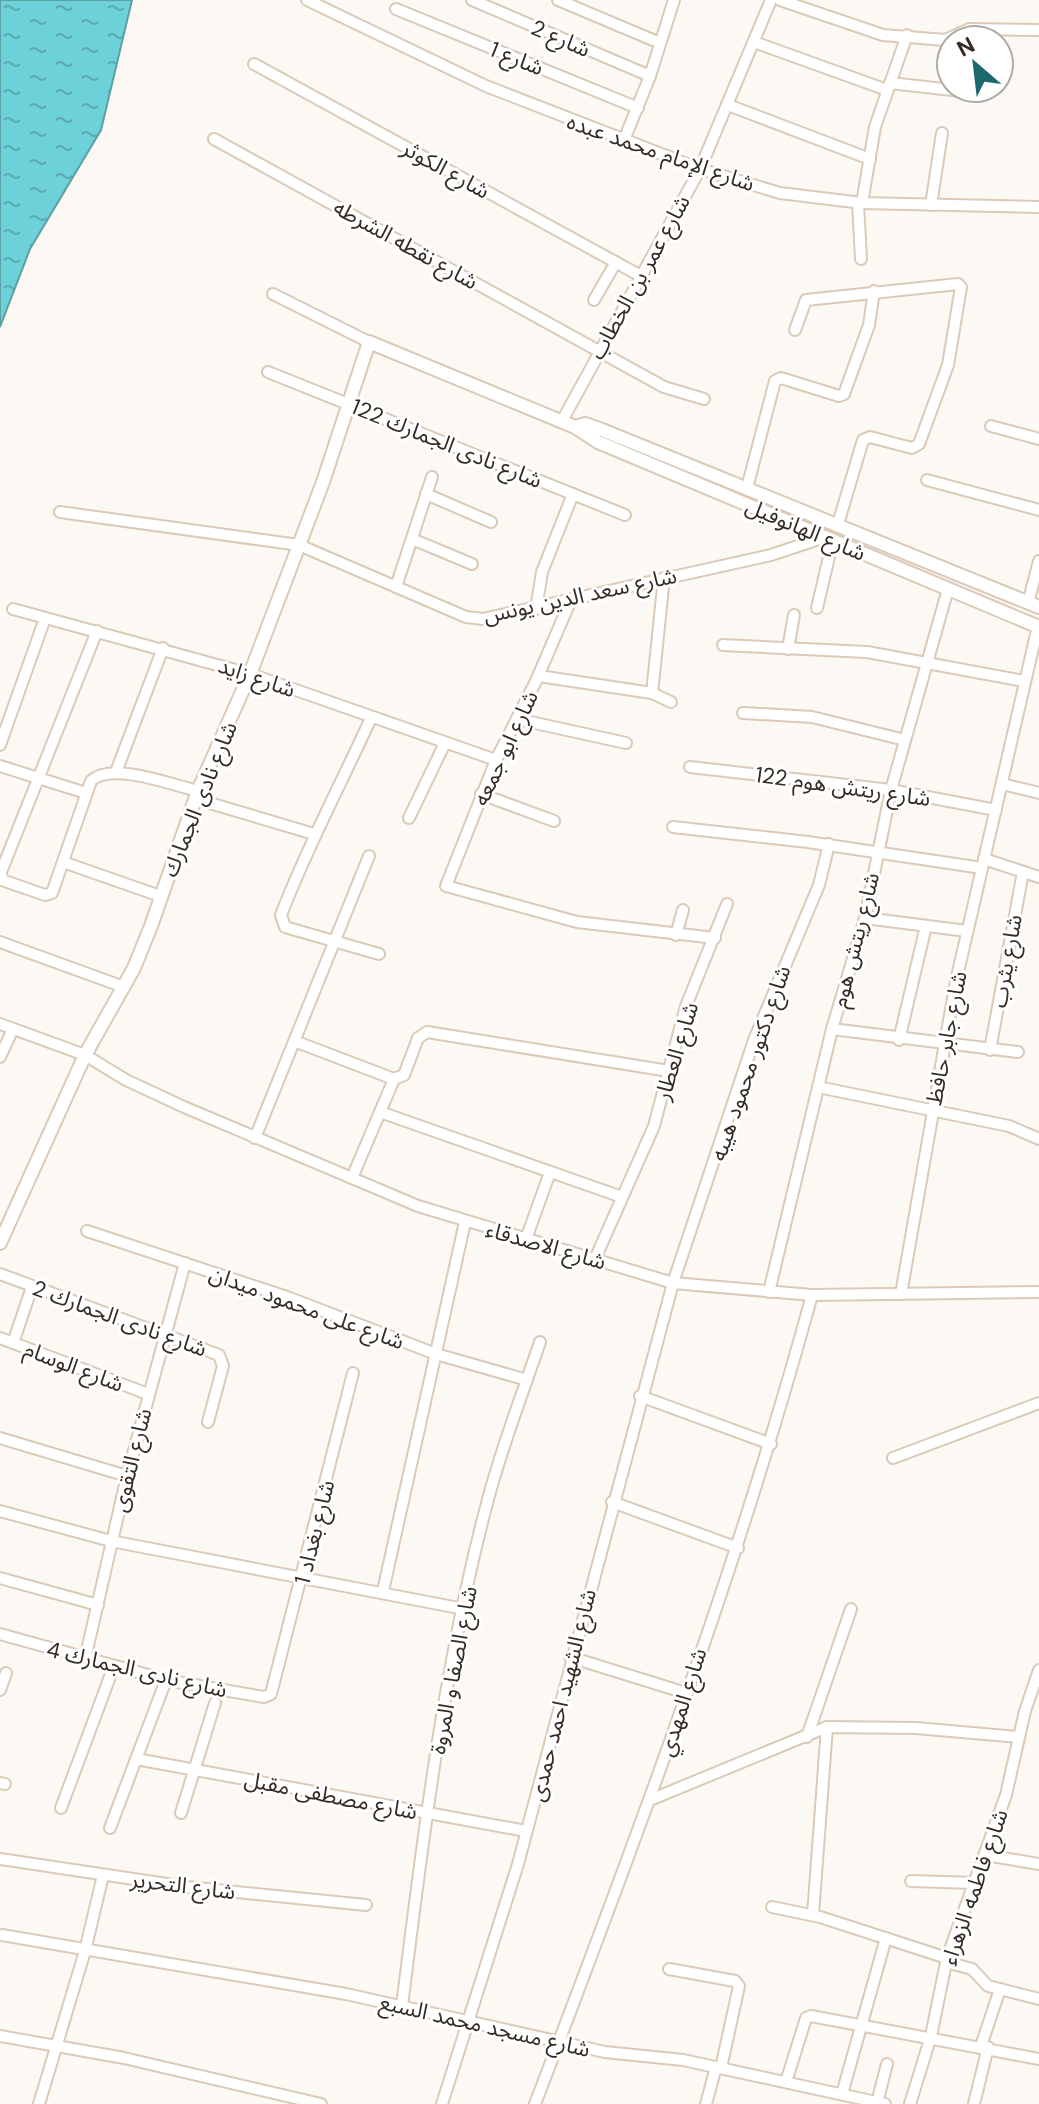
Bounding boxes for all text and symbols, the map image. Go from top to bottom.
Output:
street label: شارع 2 [526,13,595,66]
north arrow [935,24,1015,104]
text: N [952,30,980,63]
street label: شارع 1 [485,35,548,84]
street label: شارع الإمام محمد عبده [563,107,758,200]
street label: شارع الكوثر [395,133,495,207]
street label: شارع عمر بن الخطاب [582,190,698,366]
street label: شارع نقطه الشرطه [327,193,483,298]
street label: شارع نادى الجمارك 122 [346,392,546,497]
street label: شارع الهانوفيل [741,491,870,570]
street label: شارع سعد الدين يونس [481,561,680,632]
street label: شارع زايد [214,651,299,706]
street label: شارع ابو جمعه [466,686,547,811]
street label: شارع نادى الجمارك [155,717,246,882]
street label: شارع ريتش هوم 122 [753,760,932,815]
street label: شارع ريتش هوم [825,869,888,1011]
street label: شارع يثرب [984,912,1031,1010]
street label: شارع دكتور محمود هيبه [703,962,799,1165]
street label: شارع جابر حافظ [919,969,976,1108]
street label: شارع العطار [648,998,707,1105]
street label: شارع الاصدقاء [482,1215,609,1278]
street label: شارع على محمود ميدان [205,1259,408,1358]
street label: شارع نادى الجمارك 2 [28,1273,211,1365]
street label: شارع الوسام [19,1334,128,1401]
street label: شارع التقوى [105,1405,160,1515]
street label: شارع بغداد 1 [288,1477,343,1588]
street label: شارع الصفا و المروة [423,1584,486,1757]
street label: شارع الشهيد احمد حمدى [522,1586,605,1805]
street label: شارع نادى الجمارك 4 [43,1635,230,1706]
street label: شارع المهدي [651,1644,716,1761]
street label: شارع مصطفى مقبل [241,1764,420,1828]
street label: شارع فاطمه الزهراء [934,1805,1017,1970]
street label: شارع التحرير [128,1865,237,1908]
street label: شارع مسجد محمد السبع [376,1987,593,2066]

